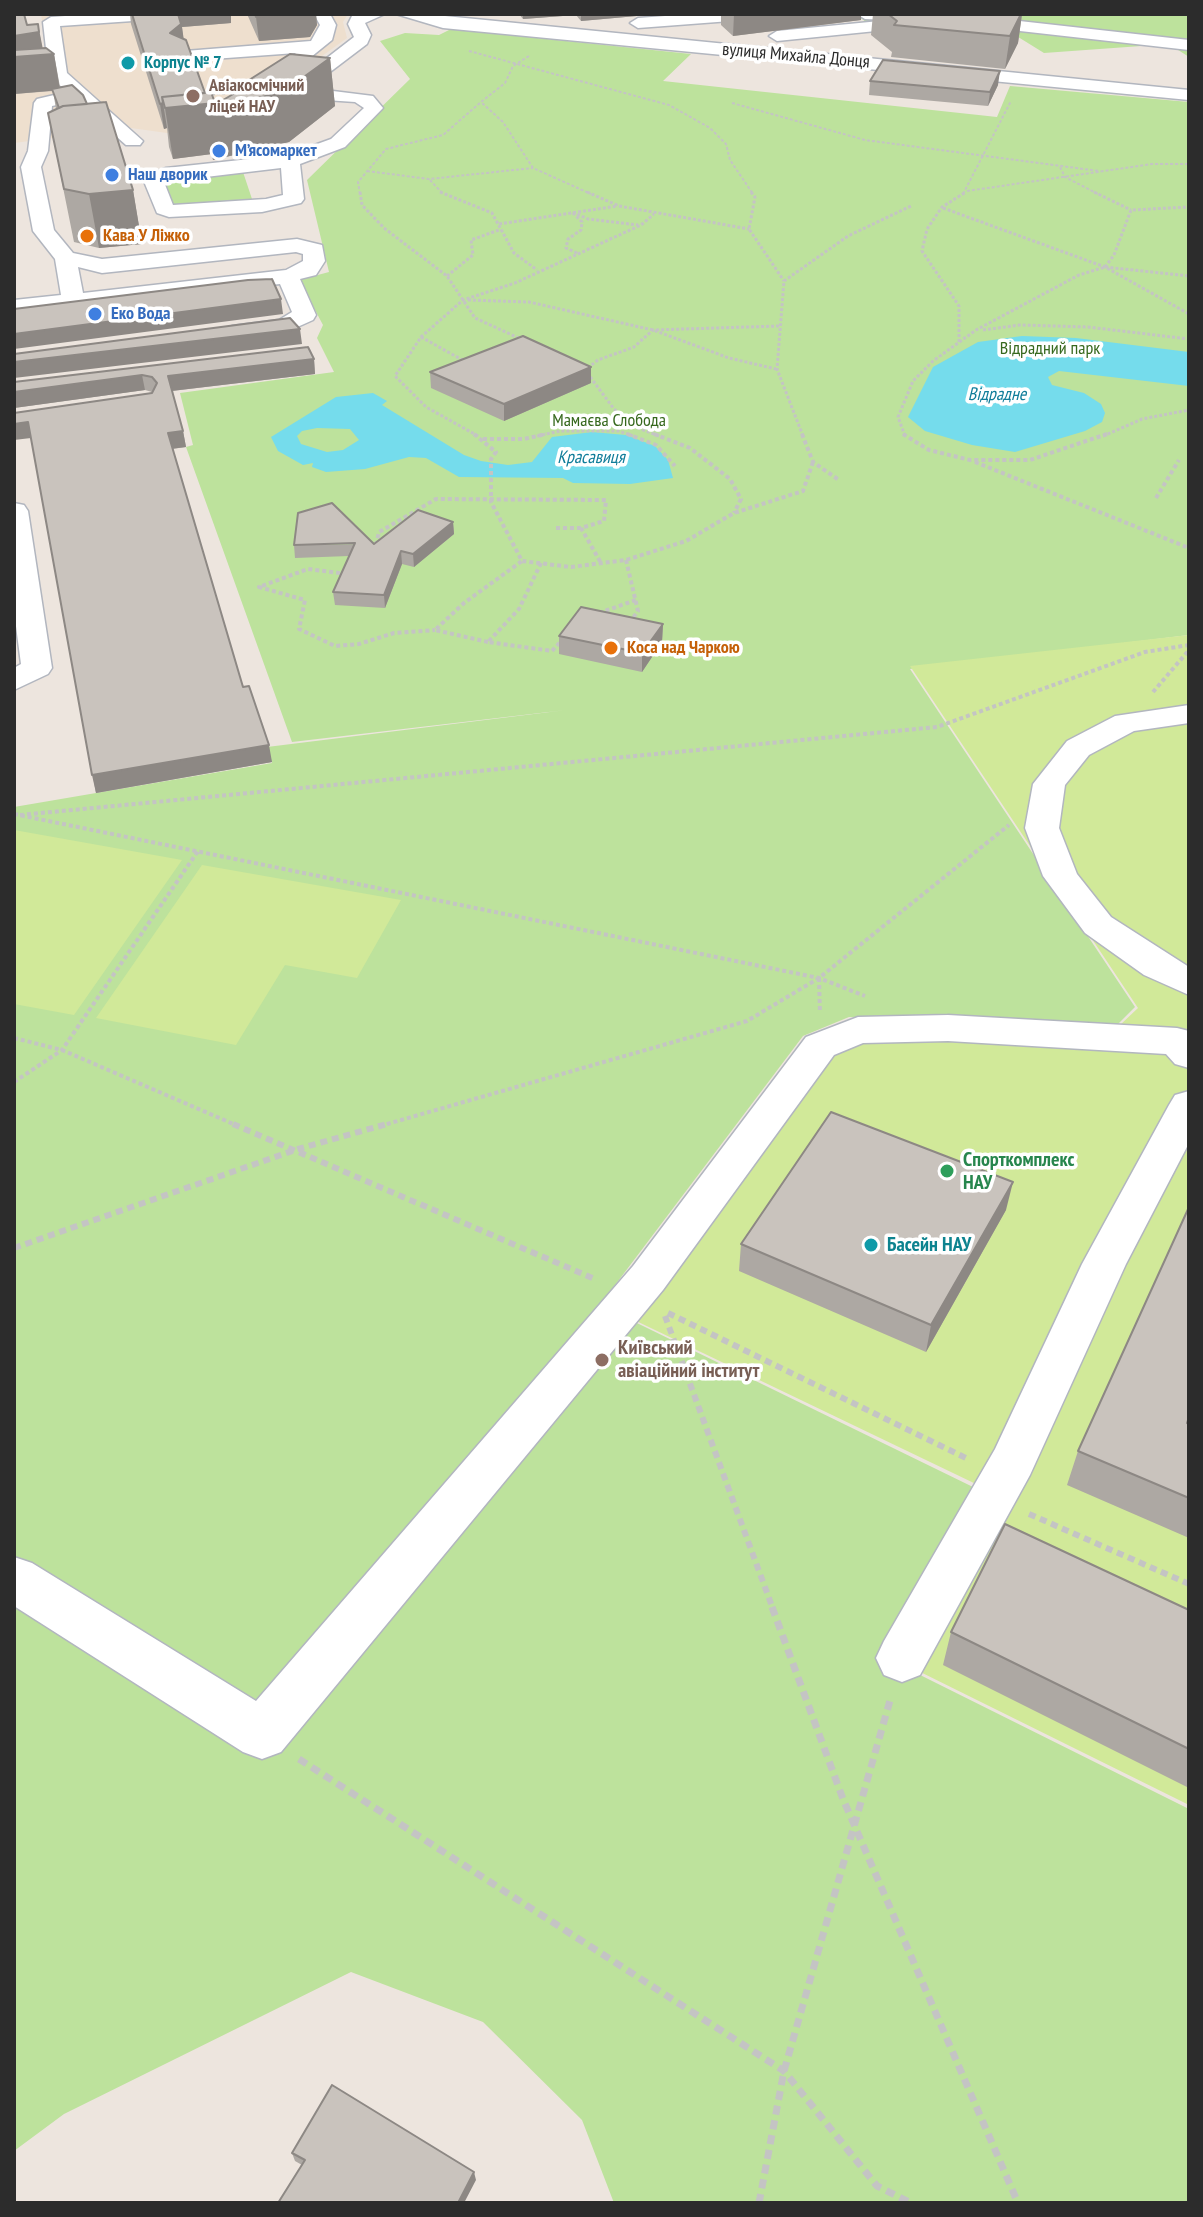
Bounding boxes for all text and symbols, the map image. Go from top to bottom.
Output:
street label: вулиця Михайла Донця [721,39,871,73]
place label: Корпус № 7 [144,52,222,74]
marker: Корпус № 7 [119,54,137,72]
place label: Авіакосмічний ліцей НАУ [209,75,304,118]
marker: Авіакосмічний ліцей НАУ [184,87,202,105]
place label: М’ясомаркет [235,140,317,162]
marker: М’ясомаркет [210,142,228,160]
place label: Наш дворик [128,164,208,186]
marker: Наш дворик [103,166,121,184]
place label: Кава У Ліжко [103,225,190,247]
marker: Кава У Ліжко [78,227,96,245]
place label: Еко Вода [111,303,170,325]
marker: Еко Вода [86,305,104,323]
park label: Відрадний парк [1000,338,1100,360]
water label: Відрадне [968,384,1026,406]
park label: Мамаєва Слобода [552,410,666,432]
water label: Красавиця [557,447,625,469]
place label: Коса над Чаркою [627,637,740,659]
marker: Коса над Чаркою [602,639,620,657]
place label: Спорткомплекс НАУ [963,1148,1075,1195]
marker: Спорткомплекс НАУ [938,1162,956,1180]
place label: Басейн НАУ [887,1233,971,1257]
marker: Басейн НАУ [862,1236,880,1254]
place label: Київський авіаційний інститут [618,1336,759,1383]
marker: Київський авіаційний інститут [593,1351,611,1369]

